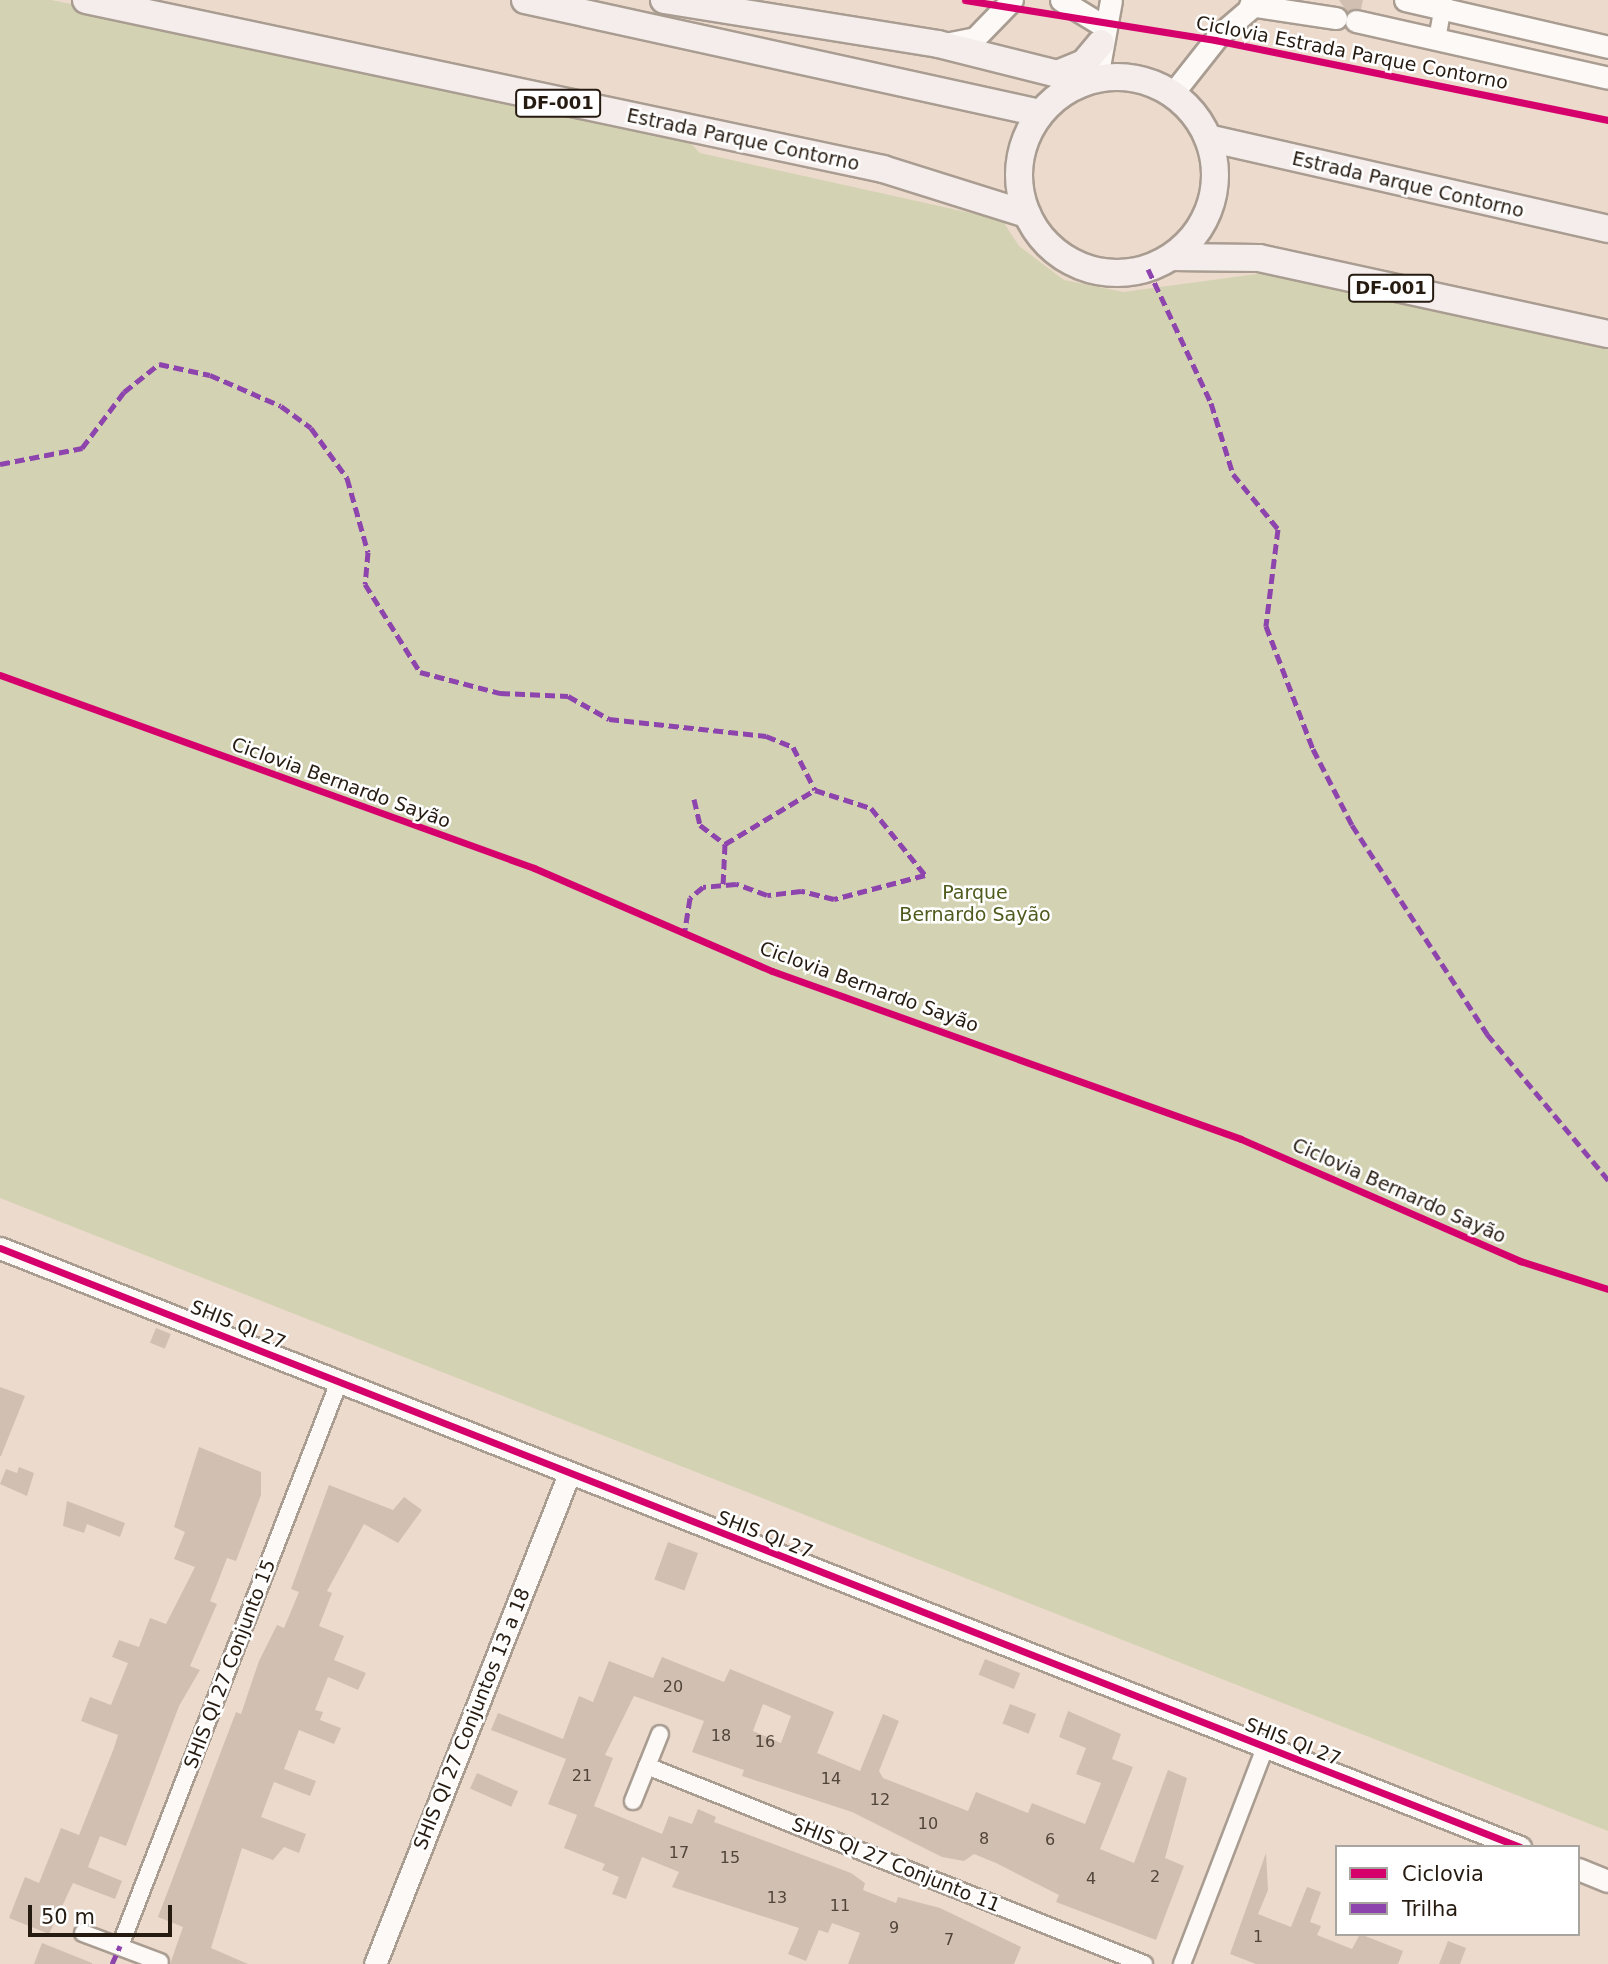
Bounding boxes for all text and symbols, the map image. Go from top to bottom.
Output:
street label: Ciclovia Estrada Parque Contorno [1194,12,1510,94]
road number: DF-001 [514,88,602,118]
street label: Estrada Parque Contorno [625,104,861,176]
street label: Estrada Parque Contorno [1290,147,1526,223]
road number: DF-001 [1347,274,1435,302]
street label: Ciclovia Bernardo Sayão [228,733,454,833]
park label: Parque Bernardo Sayão [899,882,1051,926]
street label: Ciclovia Bernardo Sayão [756,937,982,1037]
street label: Ciclovia Bernardo Sayão [1289,1134,1509,1248]
street label: SHIS QI 27 [187,1296,289,1354]
street label: SHIS QI 27 [714,1506,816,1564]
street label: SHIS QI 27 Conjunto 15 [179,1556,281,1772]
street label: SHIS QI 27 Conjuntos 13 a 18 [409,1585,535,1853]
house number: 20 [663,1677,683,1697]
street label: SHIS QI 27 [1242,1713,1344,1771]
house number: 18 [711,1726,731,1746]
house number: 16 [755,1732,775,1752]
house number: 21 [572,1766,592,1786]
house number: 14 [821,1769,841,1789]
house number: 12 [870,1790,890,1810]
street label: SHIS QI 27 Conjunto 11 [789,1813,1003,1917]
house number: 10 [918,1814,938,1834]
house number: 8 [979,1829,989,1849]
house number: 6 [1045,1830,1055,1850]
house number: 17 [669,1843,689,1863]
legend [1335,1845,1580,1936]
house number: 15 [720,1848,740,1868]
text: Ciclovia [1402,1862,1484,1886]
house number: 2 [1150,1867,1160,1887]
house number: 4 [1086,1869,1096,1889]
house number: 13 [767,1888,787,1908]
scale bar [32,1890,175,1934]
house number: 11 [830,1896,850,1916]
text: Trilha [1402,1897,1458,1921]
text: 50 m [41,1905,95,1929]
house number: 9 [889,1918,899,1938]
house number: 1 [1253,1927,1263,1947]
house number: 7 [944,1930,954,1950]

